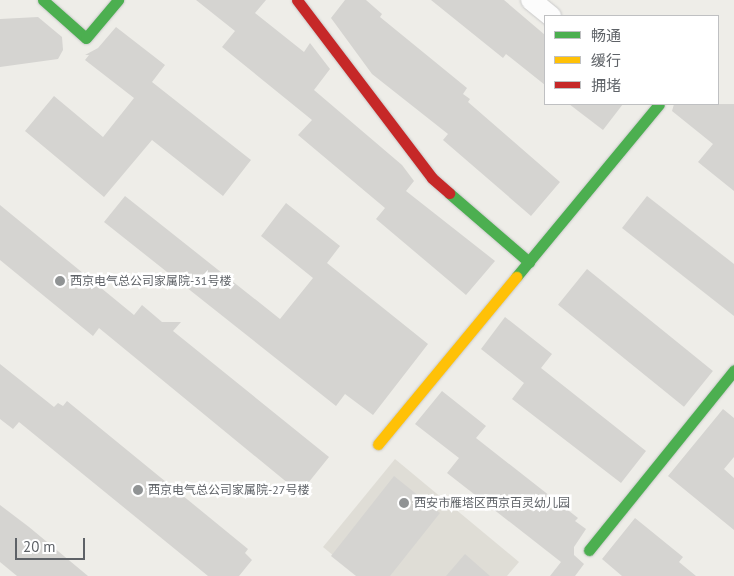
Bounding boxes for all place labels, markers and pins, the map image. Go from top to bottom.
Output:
place label: 西京电气总公司家属院-31号楼 [70,274,231,288]
marker: 西京电气总公司家属院-31号楼 [54,275,66,287]
place label: 西京电气总公司家属院-27号楼 [148,483,309,497]
marker: 西京电气总公司家属院-27号楼 [132,484,144,496]
place label: 西安市雁塔区西京百灵幼儿园 [414,496,570,510]
marker: 西安市雁塔区西京百灵幼儿园 [398,497,410,509]

